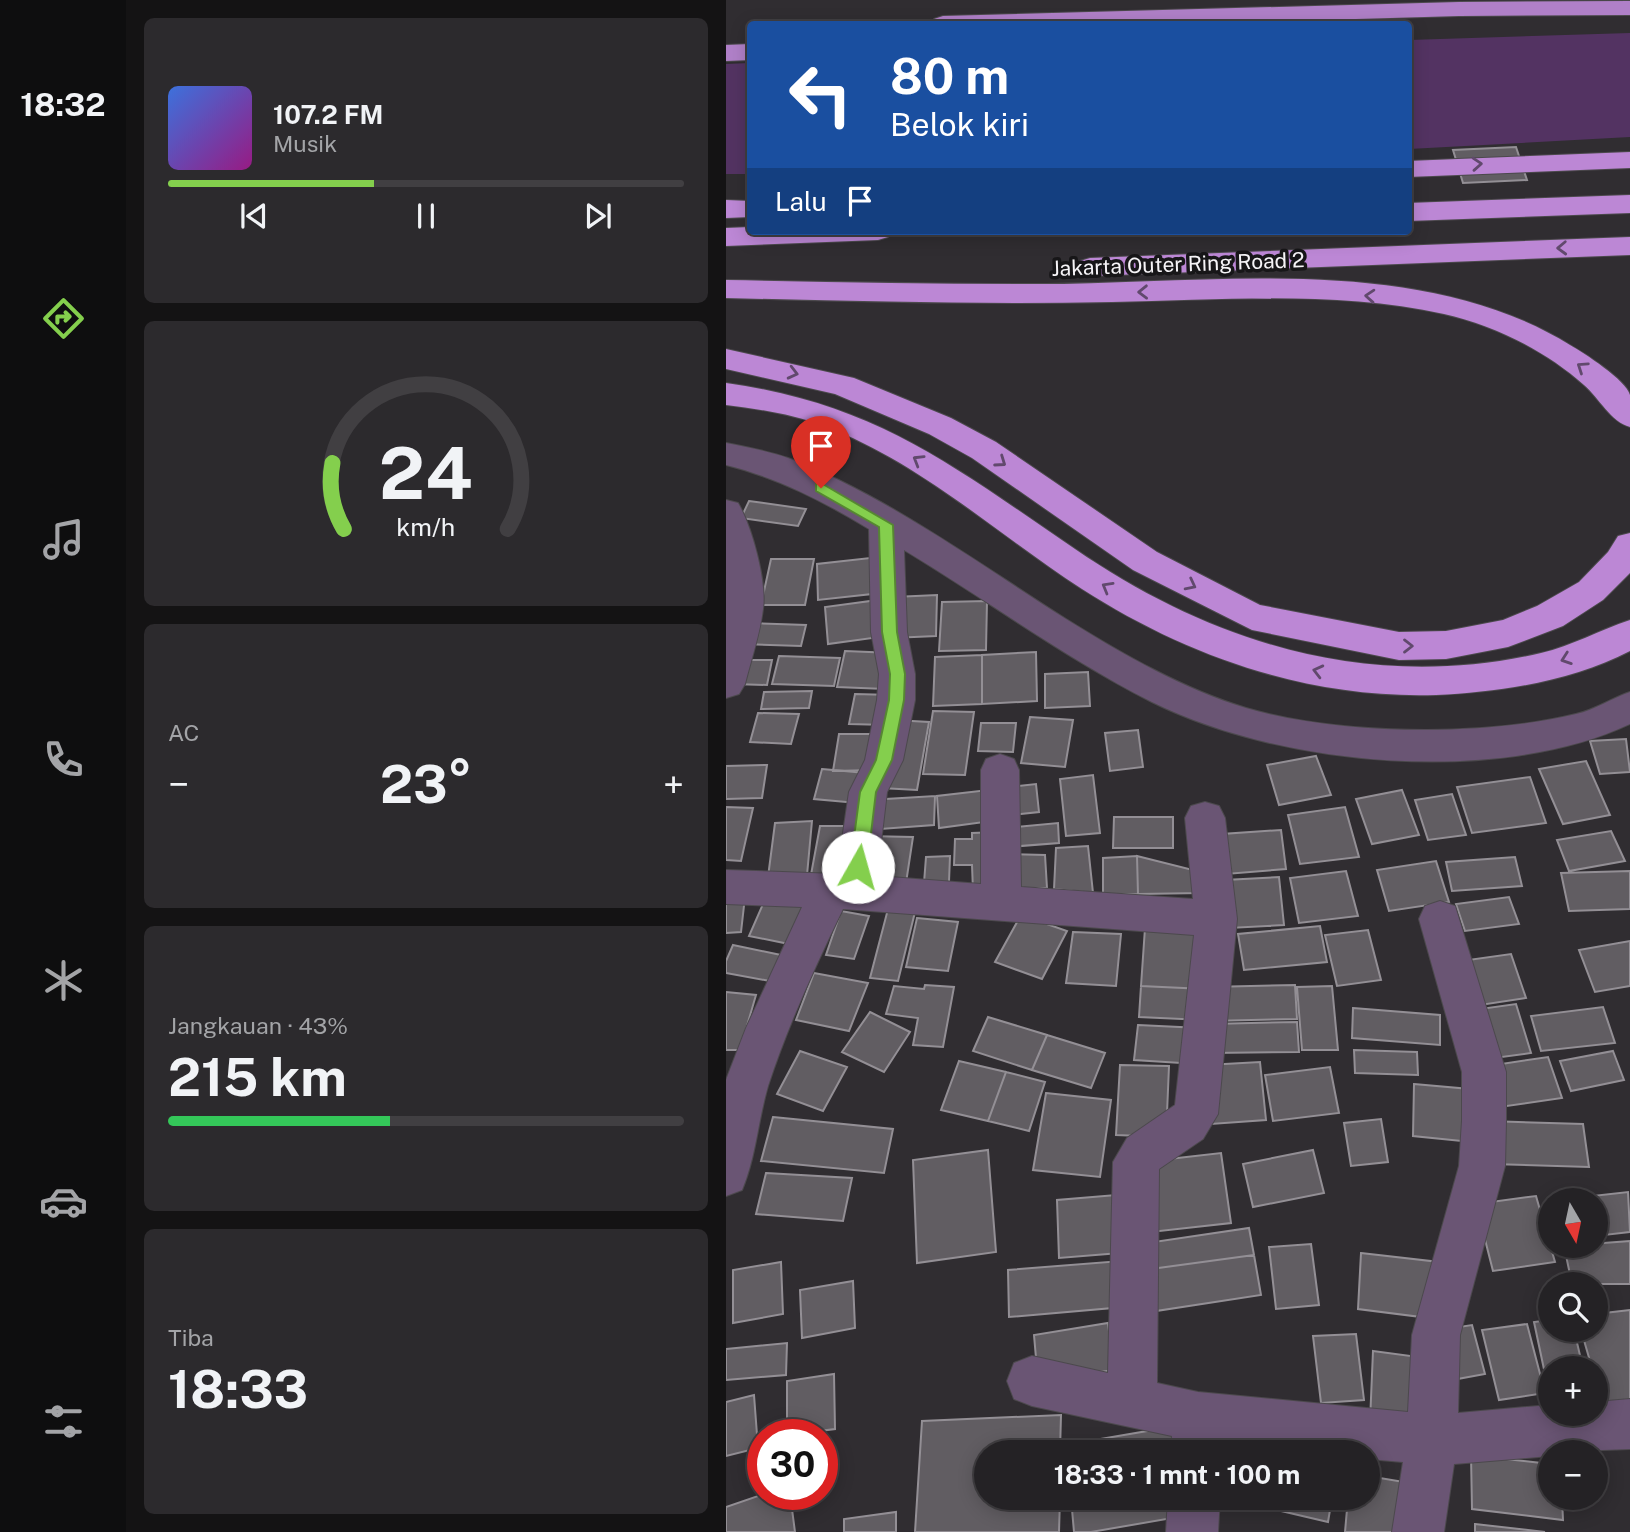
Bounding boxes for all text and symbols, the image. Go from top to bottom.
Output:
text: 80 m [890,47,1009,105]
icon: left [775,49,866,140]
text: 18:32 [20,86,106,123]
text: 107.2 FM [273,99,383,130]
text: Belok kiri [890,106,1029,143]
text: Musik [273,130,337,157]
one-way arrow [1471,157,1482,172]
icon: arrive [841,182,879,220]
text: Lalu [775,186,827,217]
icon: previous [235,197,273,235]
icon: pause [407,197,445,235]
icon: next [579,197,617,235]
one-way arrow [1556,241,1567,256]
street label: Jakarta Outer Ring Road 2 [1051,247,1305,281]
one-way arrow [1137,284,1147,300]
one-way arrow [1364,288,1375,303]
icon: directions [39,294,88,343]
one-way arrow [1577,363,1590,376]
one-way arrow [787,365,799,379]
pin [791,416,851,488]
icon: arrive [802,427,840,465]
text: 24 [379,431,473,516]
one-way arrow [993,453,1006,466]
one-way arrow [913,456,926,469]
text: km/h [397,512,455,542]
icon: music [39,515,88,564]
one-way arrow [1184,576,1196,590]
one-way arrow [1102,582,1115,595]
one-way arrow [1403,638,1414,654]
one-way arrow [1561,651,1573,665]
one-way arrow [1312,665,1324,679]
text: AC [168,719,199,746]
icon: phone [39,735,88,784]
text: 23° [380,754,472,815]
text: − [168,762,189,807]
text: + [663,762,684,807]
position arrow [821,830,895,904]
icon: climate [39,956,88,1005]
text: Jangkauan · 43% [168,1012,348,1039]
text: 215 km [168,1047,347,1108]
icon: car [39,1177,88,1226]
north arrow [1538,1188,1608,1258]
map controls [1538,1188,1608,1510]
button: search [1538,1272,1608,1342]
text: Tiba [168,1324,214,1351]
button: + [1538,1356,1608,1426]
text: 18:33 [168,1359,308,1420]
icon: filters [39,1397,88,1446]
speed limit sign: 30 [747,1419,838,1510]
button: − [1538,1440,1608,1510]
text: 18:33 · 1 mnt · 100 m [1054,1459,1300,1490]

